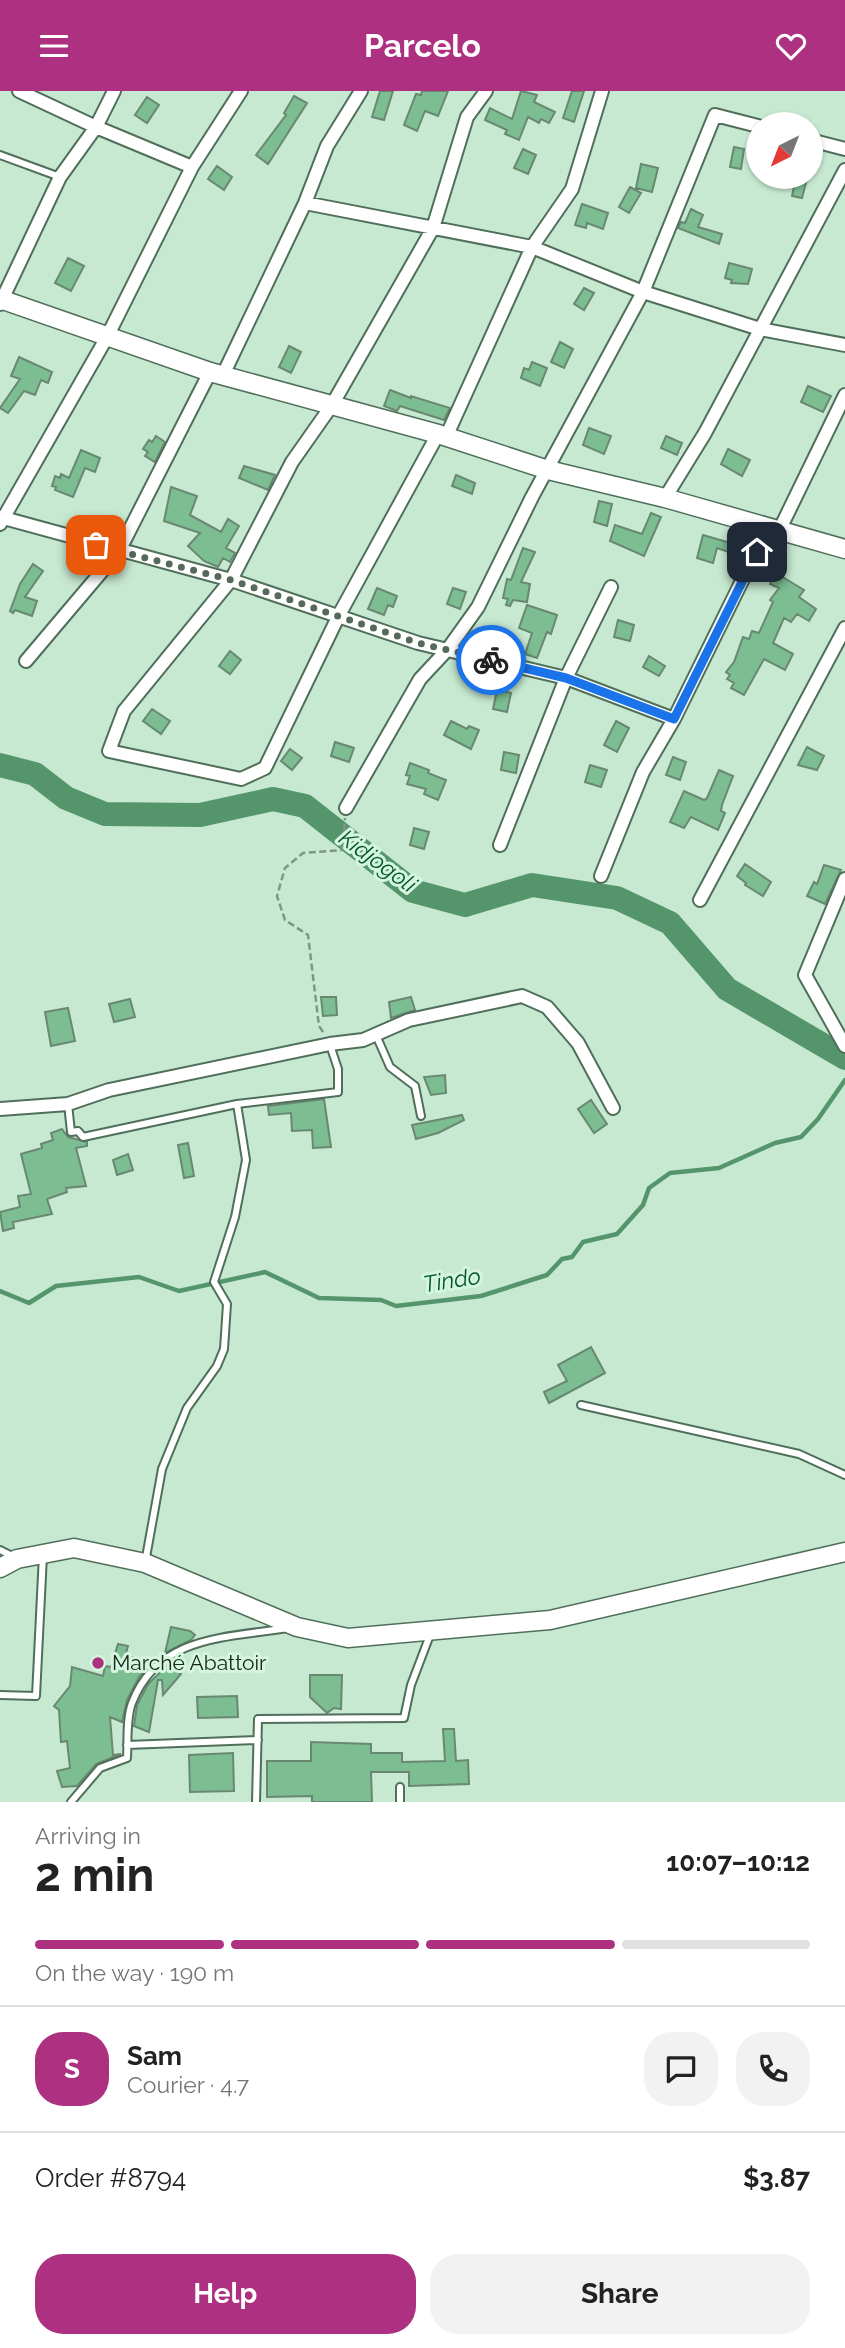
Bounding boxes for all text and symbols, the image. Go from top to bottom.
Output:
icon: menu [35,27,73,65]
text: Parcelo [364,27,481,64]
icon: heart [772,27,810,65]
north arrow [746,112,822,189]
map controls [746,112,823,189]
pin [66,515,126,575]
pin [727,522,787,582]
icon: bag [77,526,115,564]
icon: home [738,533,776,571]
courier [456,625,526,695]
icon: bike [472,641,510,679]
water label: Kidjogoli [334,824,423,898]
water label: Tindo [421,1262,483,1297]
place label: Marché Abattoir [112,1650,267,1675]
marker: Marché Abattoir [90,1655,106,1671]
text: Arriving in [35,1822,141,1849]
text: 10:07–10:12 [666,1847,810,1877]
text: 2 min [35,1848,154,1902]
text: On the way · 190 m [35,1959,234,1986]
button: chat [644,2032,718,2106]
button: phone [736,2032,810,2106]
text: Sam [127,2041,182,2071]
text: S [64,2054,80,2084]
text: Courier · 4.7 [127,2071,249,2098]
text: Order #8794 [35,2163,186,2193]
text: $3.87 [743,2163,810,2193]
button: Help [35,2254,416,2334]
button: Share [430,2254,810,2334]

